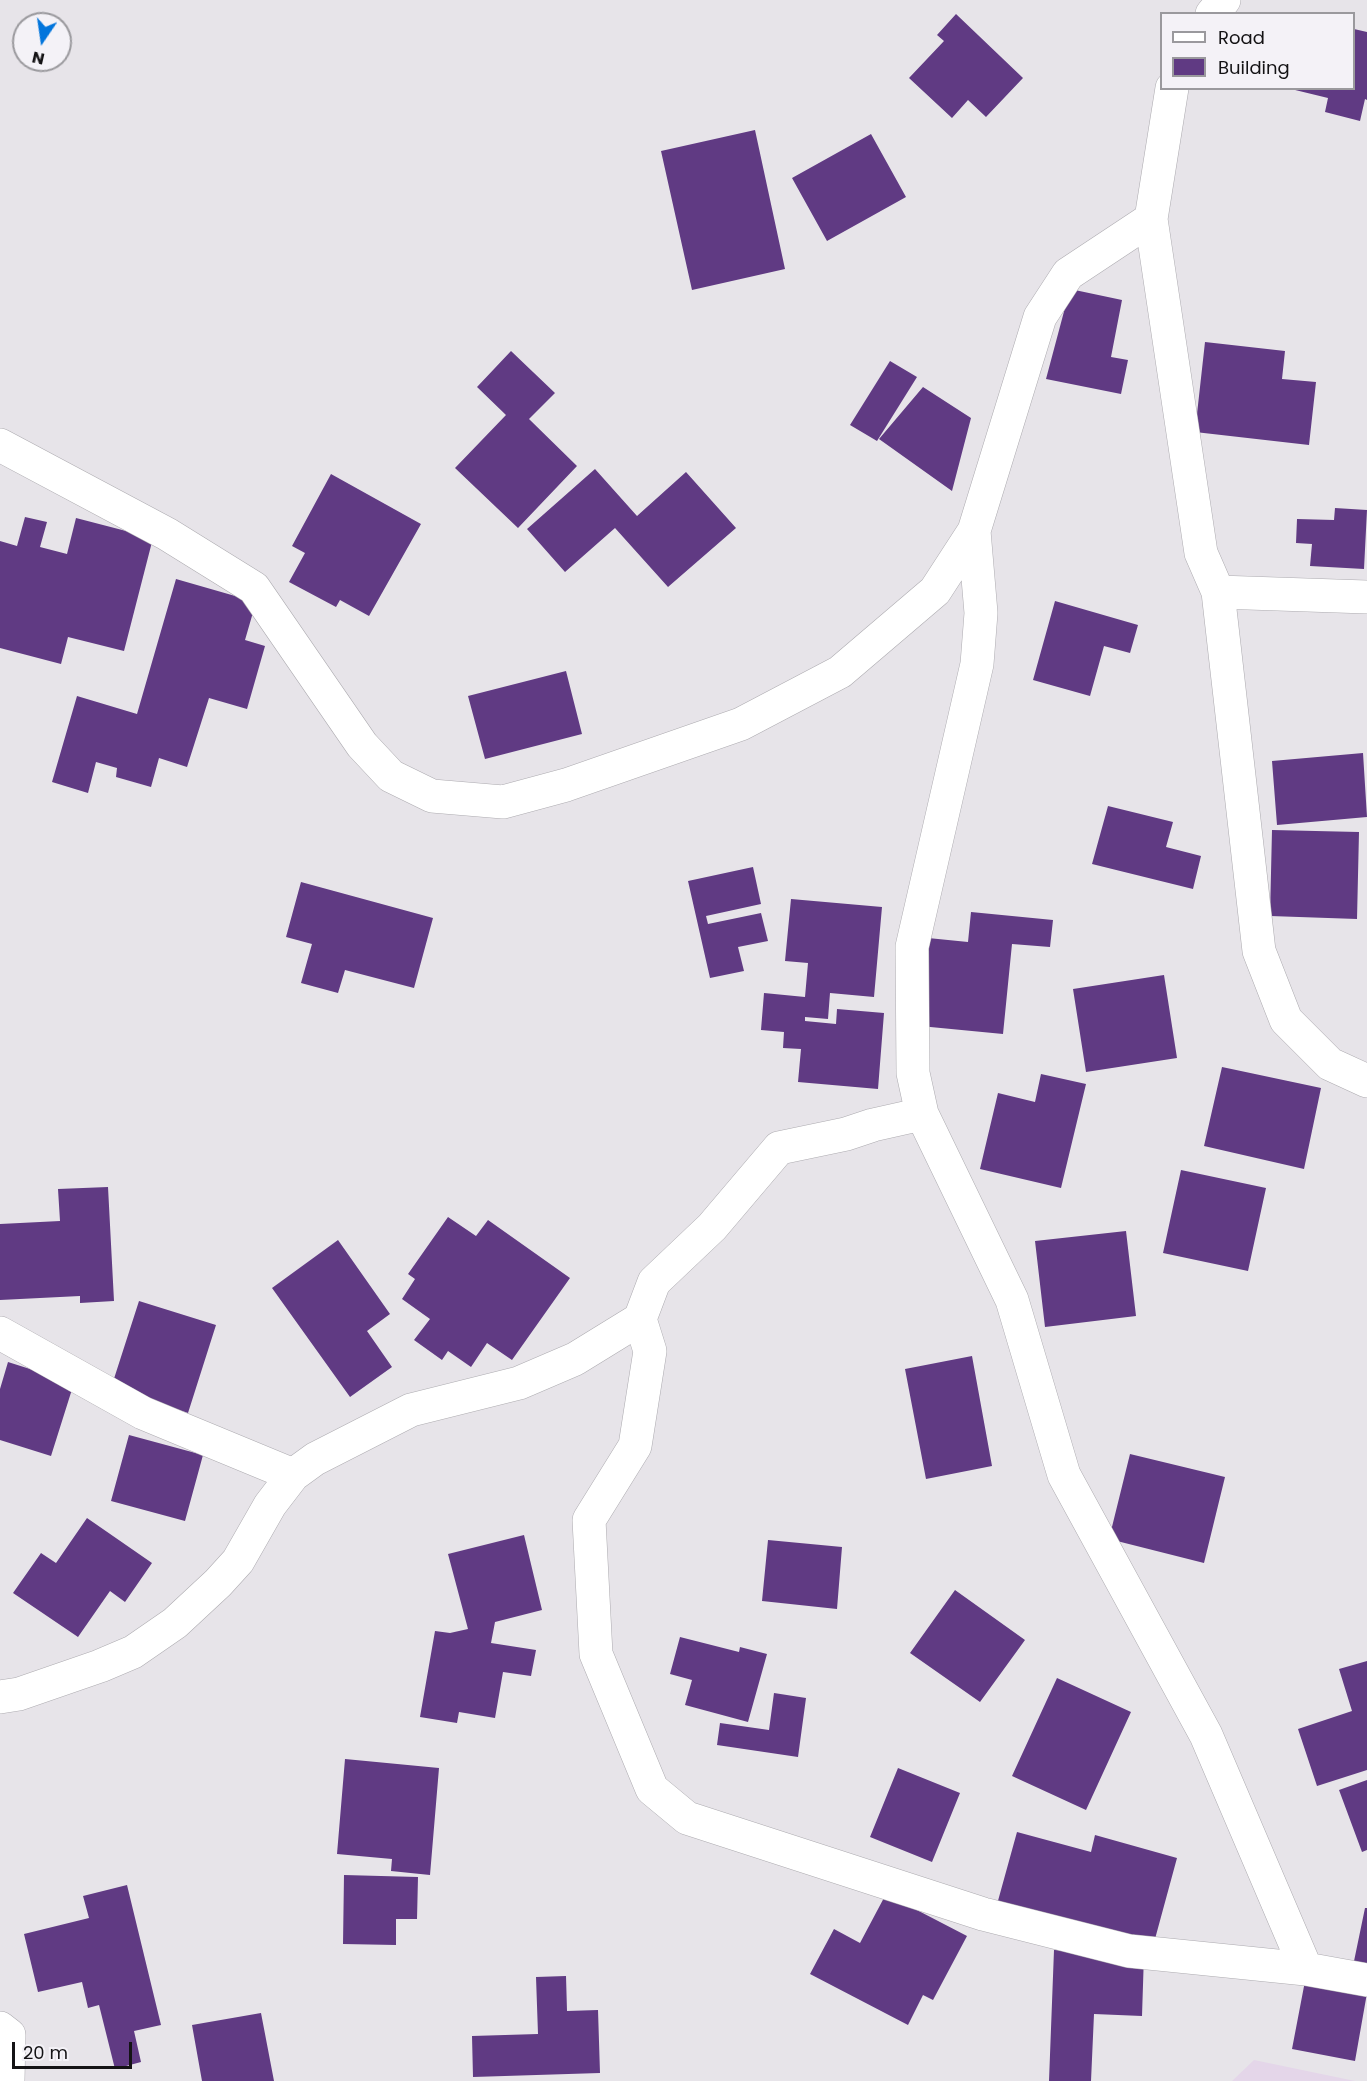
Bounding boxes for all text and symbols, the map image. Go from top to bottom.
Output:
north arrow [12,12,72,72]
legend [1160,12,1355,90]
text: Road [1218,25,1265,50]
text: N [30,46,47,71]
text: Building [1218,55,1290,80]
scale bar [15,2030,135,2068]
text: 20 m [23,2040,68,2065]

